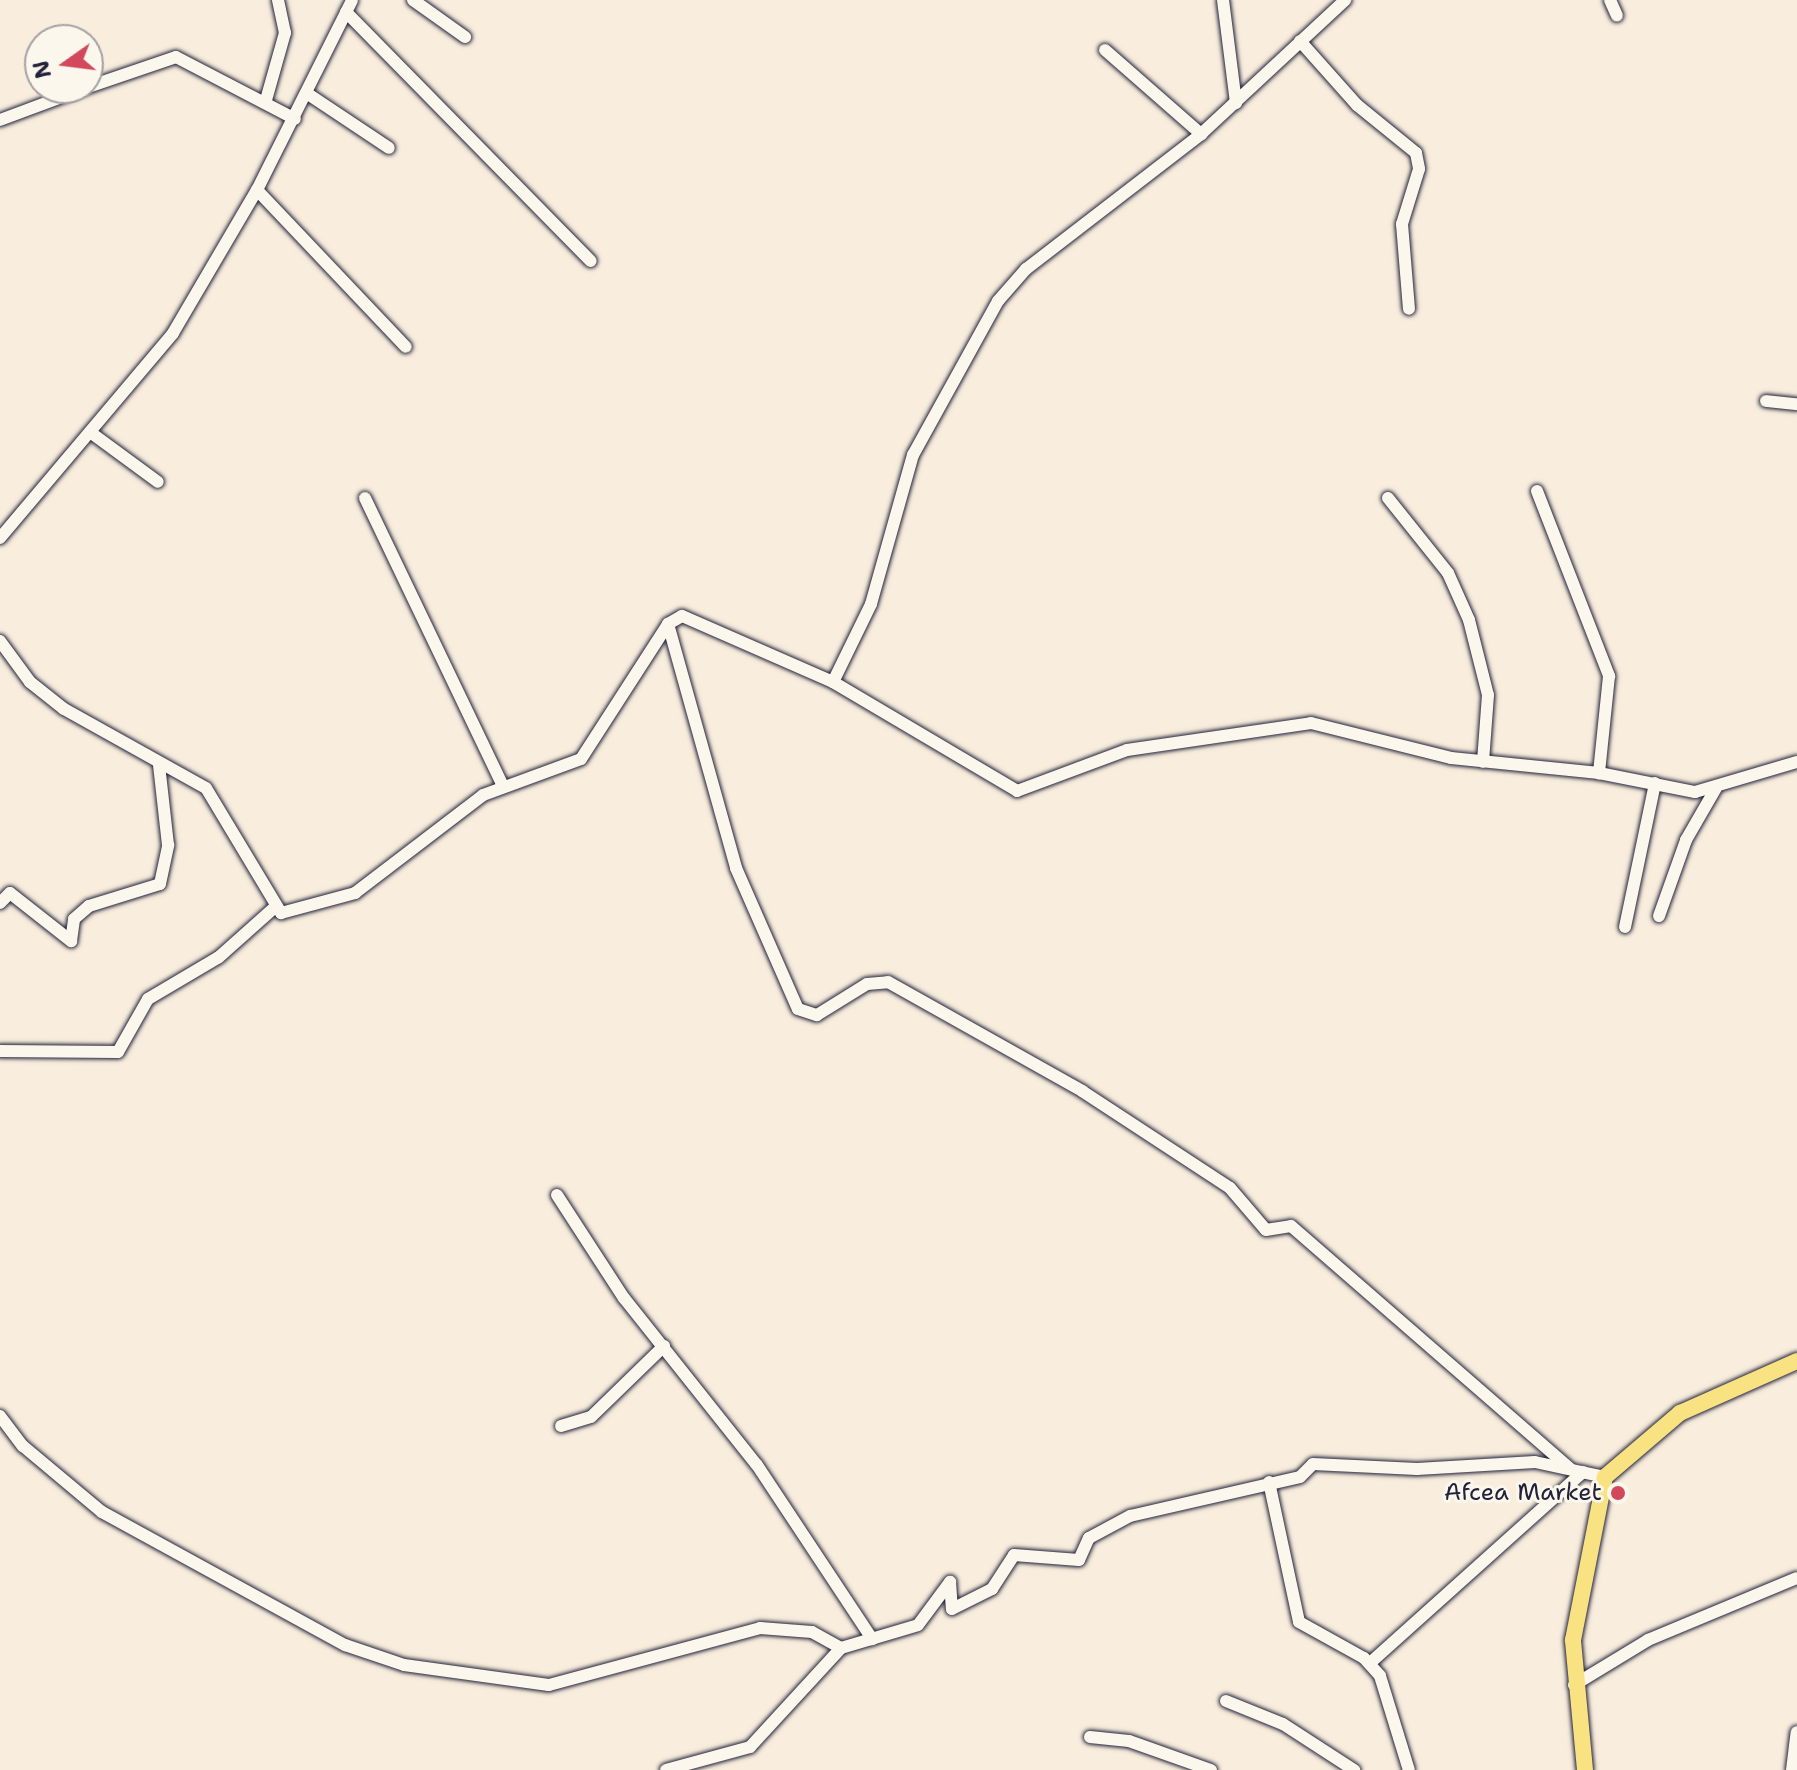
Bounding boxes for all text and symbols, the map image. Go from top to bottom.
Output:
north arrow [24,24,104,104]
text: N [26,57,58,81]
place label: Afcea Market [1444,1479,1602,1507]
marker: Afcea Market [1609,1484,1627,1502]

